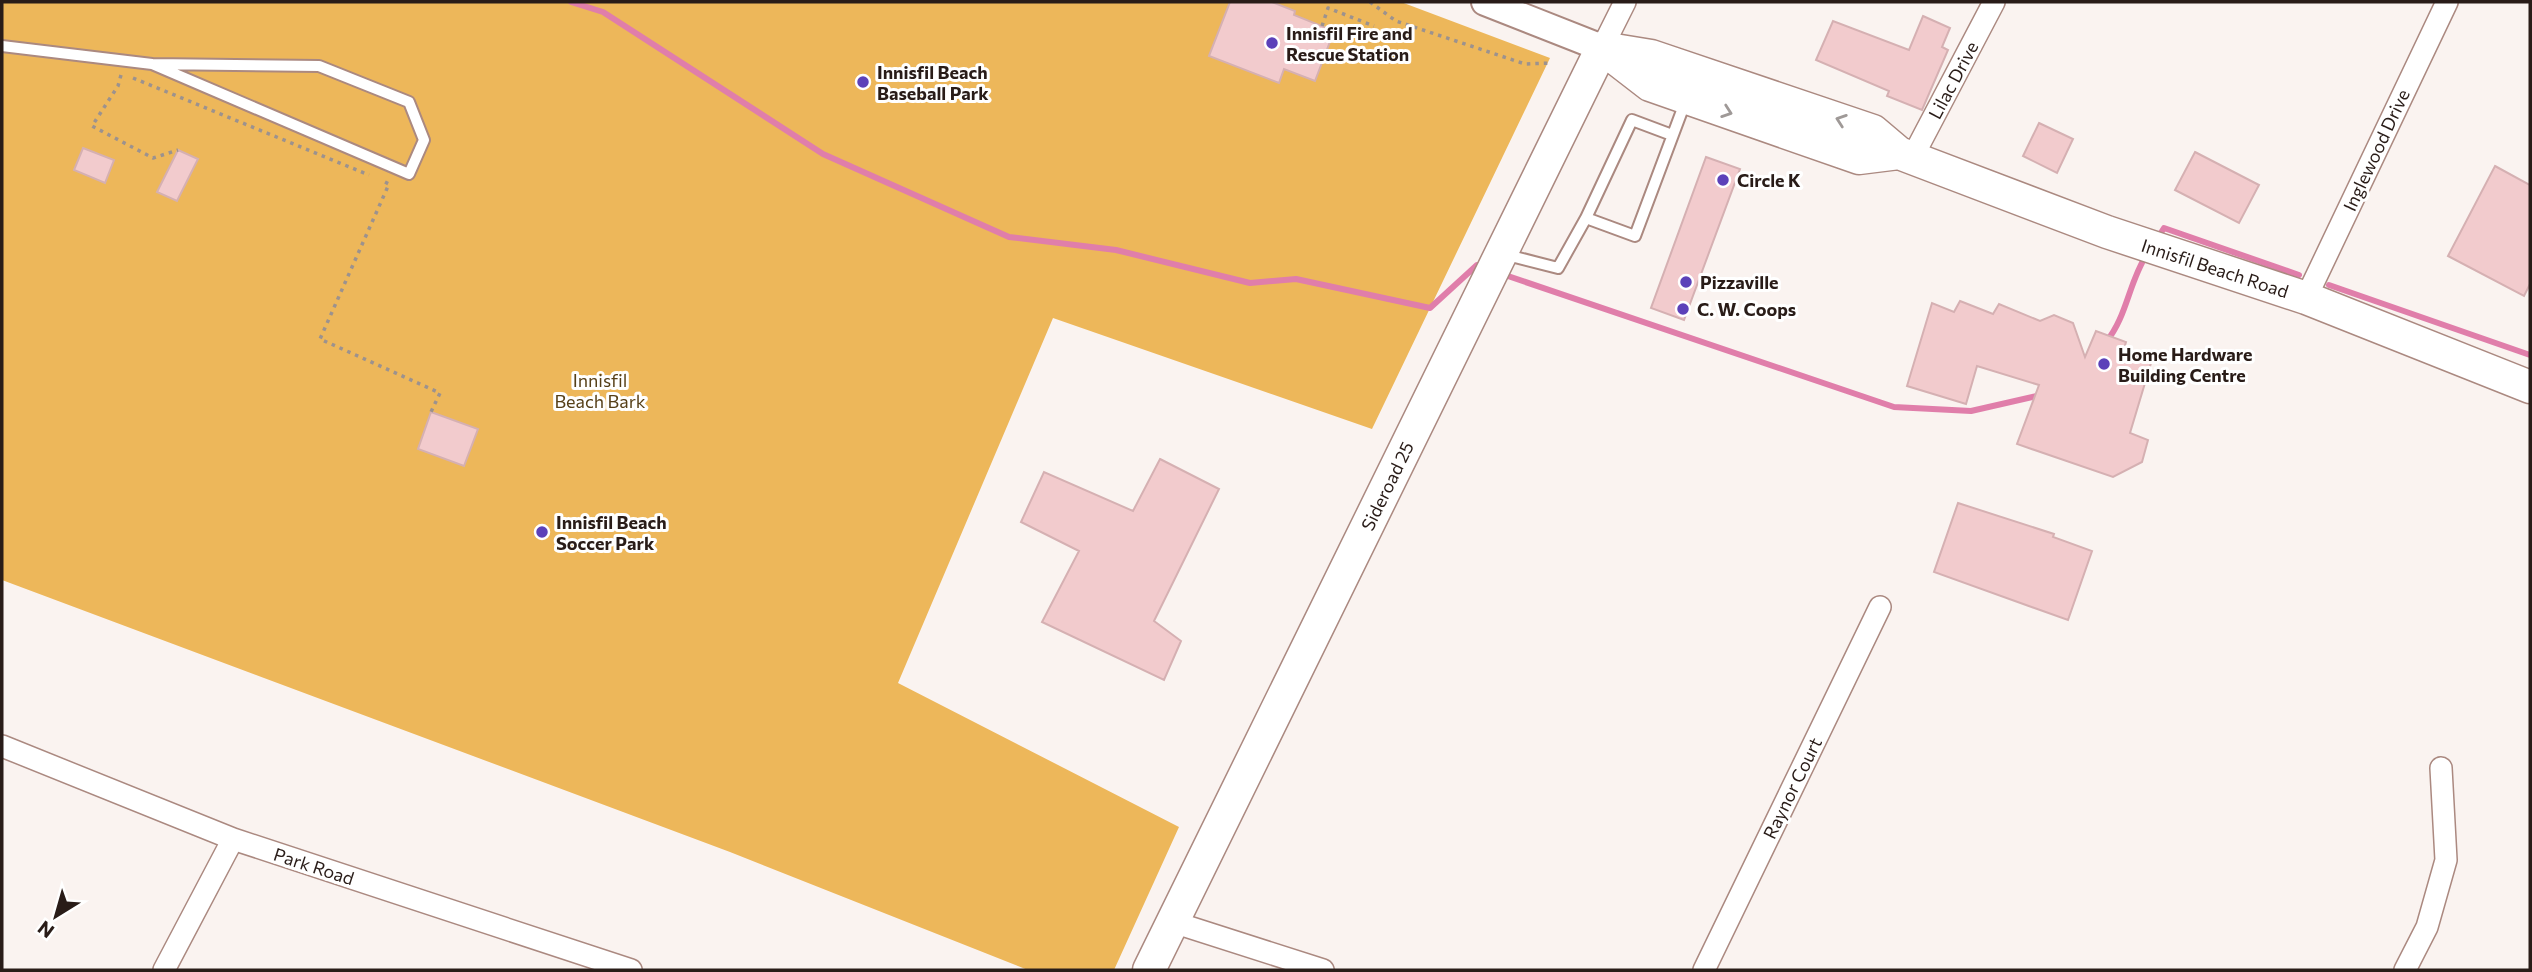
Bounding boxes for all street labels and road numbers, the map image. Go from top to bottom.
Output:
street label: Lilac Drive [1923,37,1983,123]
street label: Inglewood Drive [2338,86,2414,214]
street label: Innisfil Beach Road [2139,234,2291,302]
street label: Sideroad 25 [1356,438,1418,534]
street label: Raynor Court [1758,734,1826,842]
street label: Park Road [271,843,357,889]

